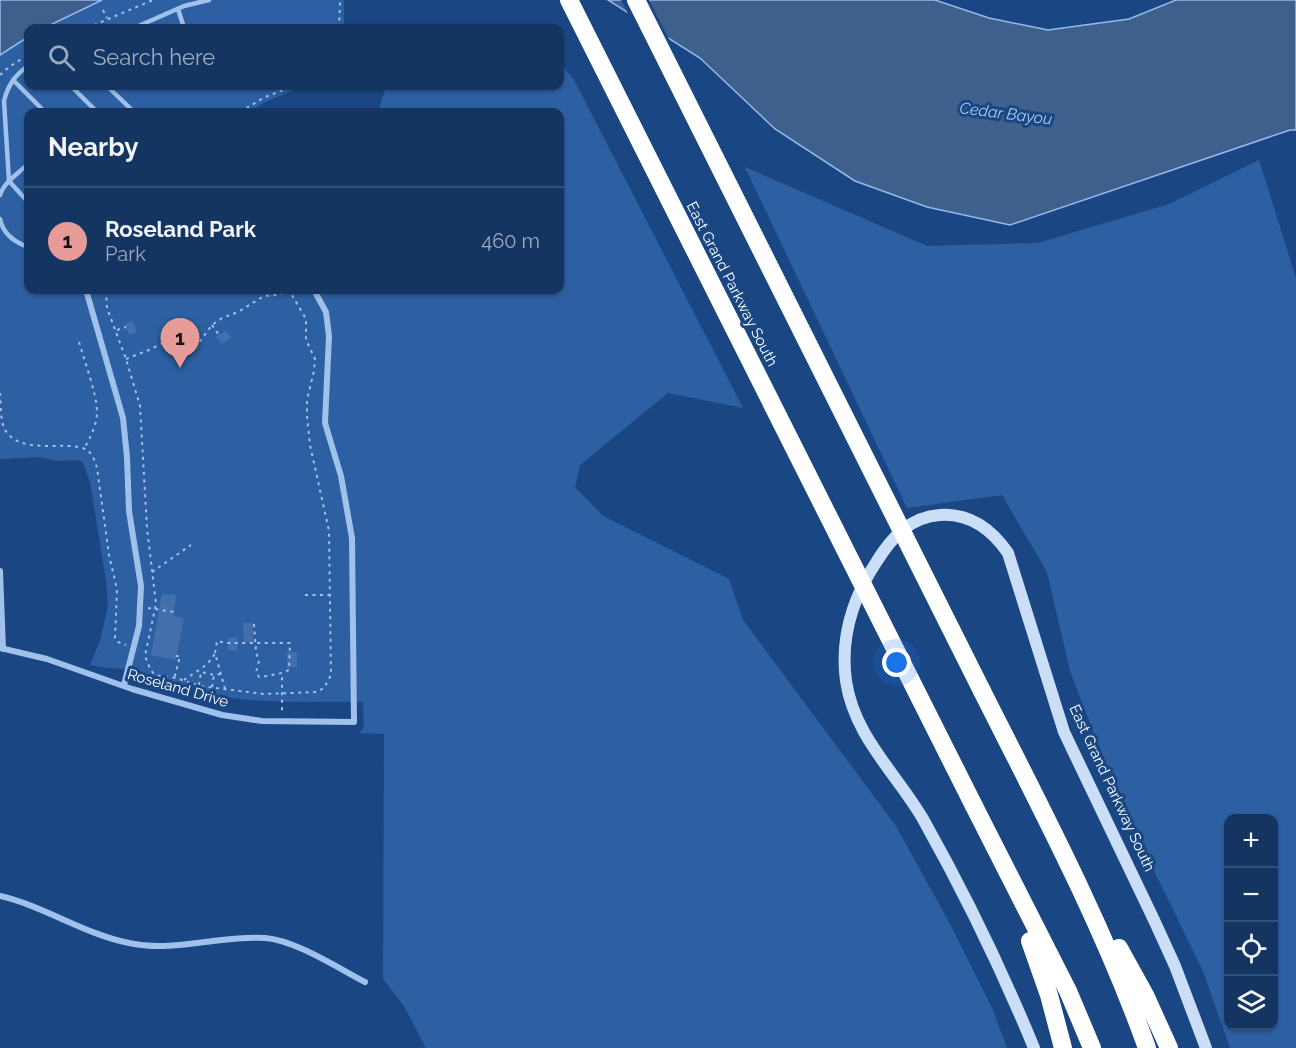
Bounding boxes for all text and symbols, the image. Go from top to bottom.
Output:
search box [24,24,564,90]
icon: search [45,41,78,74]
text: Search here [93,44,215,70]
water label: Cedar Bayou [959,98,1053,129]
text: Nearby [48,132,138,162]
street label: East Grand Parkway South [683,199,781,369]
text: Roseland Park [105,216,256,242]
text: 1 [63,229,72,253]
text: 460 m [481,229,540,253]
text: Park [105,242,146,266]
pin: 1 [160,318,200,368]
your location [882,648,911,677]
street label: Roseland Drive [125,665,231,711]
street label: East Grand Parkway South [1065,702,1159,874]
map controls [1224,814,1278,1030]
button: + [1224,814,1278,868]
button: − [1224,868,1278,922]
button: locate [1224,922,1278,976]
button: layers [1224,976,1278,1030]

